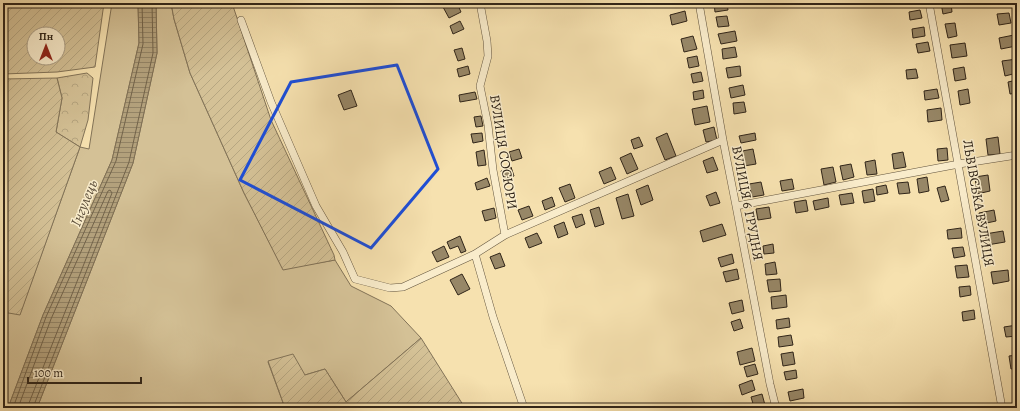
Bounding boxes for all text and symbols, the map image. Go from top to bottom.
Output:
north arrow [26,26,66,66]
text: Пн [39,29,54,44]
street label: ВУЛИЦЯ СОСЮРИ [485,93,522,211]
street label: ЛЬВІВСЬКА ВУЛИЦЯ [958,138,999,268]
street label: ВУЛИЦЯ 6 ГРУДНЯ [727,144,768,262]
water label: Інгулець [66,177,102,229]
scale bar [28,359,141,385]
text: 100 m [34,365,63,381]

